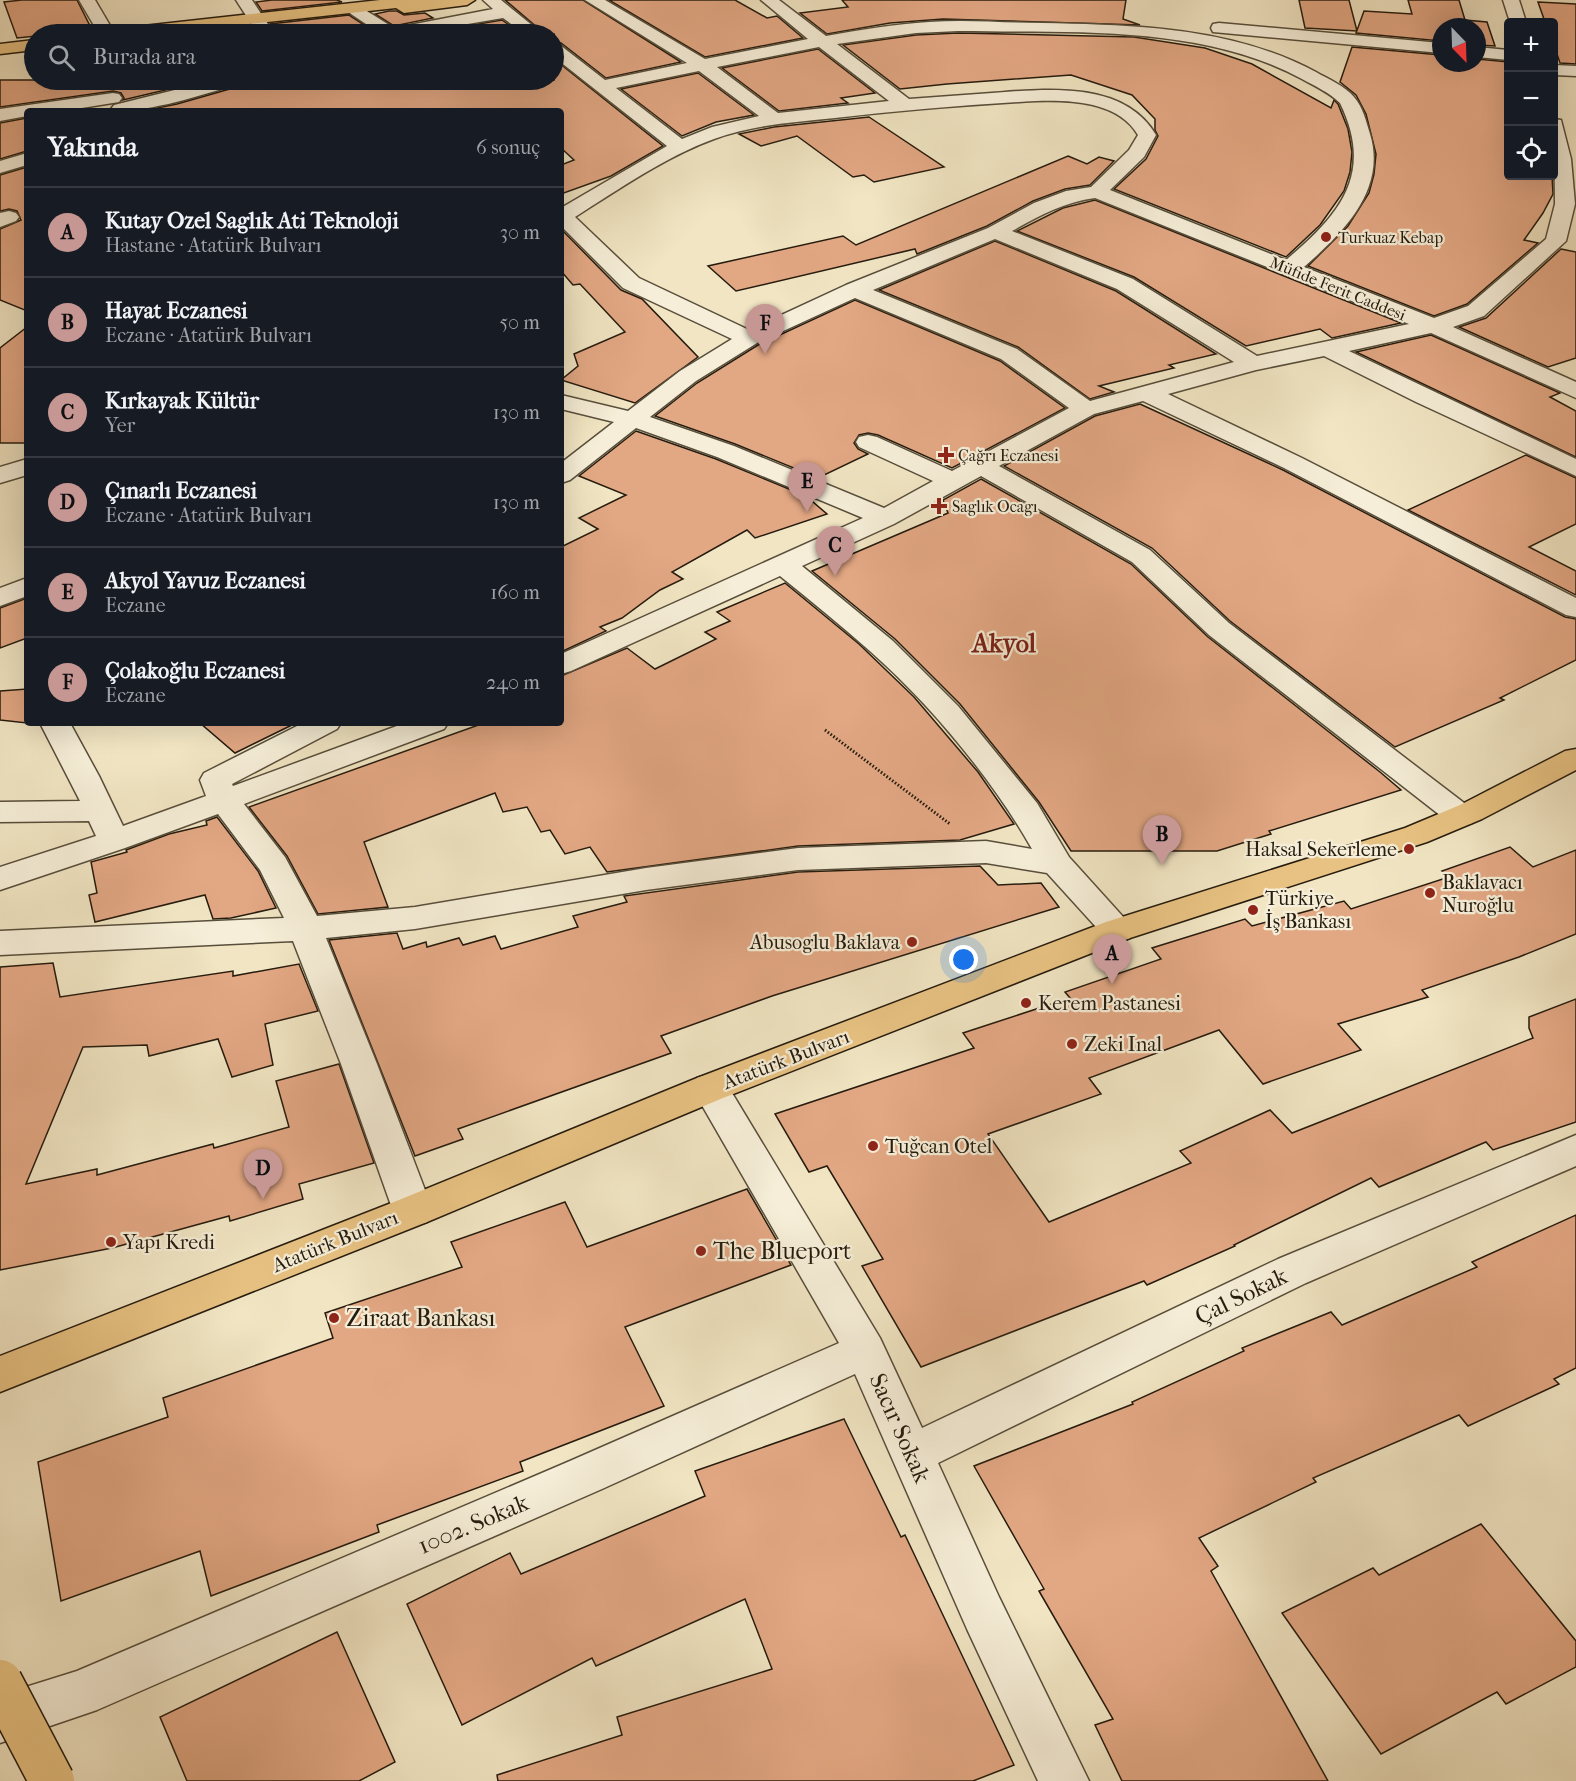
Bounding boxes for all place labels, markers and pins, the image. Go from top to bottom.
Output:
place label: Turkuaz Kebap [1338,228,1443,247]
marker: Turkuaz Kebap [1319,230,1333,244]
pin: F [746,304,784,354]
place label: Çağrı Eczanesi [958,446,1059,466]
marker: Çağrı Eczanesi [939,448,953,462]
pin: E [788,462,826,512]
marker: Saglık Ocagı [930,497,948,515]
place label: Saglık Ocagı [952,497,1038,516]
pin: C [816,526,854,576]
pin: B [1142,816,1182,865]
place label: Haksal Sekerleme [1245,838,1397,861]
marker: Haksal Sekerleme [1402,842,1416,856]
place label: Baklavacı Nuroğlu [1442,871,1523,917]
marker: Baklavacı Nuroğlu [1423,886,1437,900]
place label: Türkiye İş Bankası [1265,887,1351,933]
marker: Türkiye İş Bankası [1246,903,1260,917]
place label: Abusoglu Baklava [749,931,901,954]
pin: A [1092,934,1132,984]
marker: Abusoglu Baklava [905,935,919,949]
place label: Kerem Pastanesi [1038,992,1181,1015]
marker: Kerem Pastanesi [1019,996,1033,1010]
place label: Zeki Inal [1084,1033,1163,1056]
marker: Zeki Inal [1065,1037,1079,1051]
place label: Tuğcan Otel [885,1135,993,1158]
marker: Tuğcan Otel [866,1139,880,1153]
pin: D [244,1150,282,1199]
place label: Yapı Kredi [122,1231,215,1254]
marker: Yapı Kredi [104,1235,118,1249]
place label: The Blueport [713,1237,852,1265]
marker: The Blueport [694,1244,708,1258]
place label: Ziraat Bankası [346,1304,495,1332]
marker: Ziraat Bankası [327,1311,341,1325]

